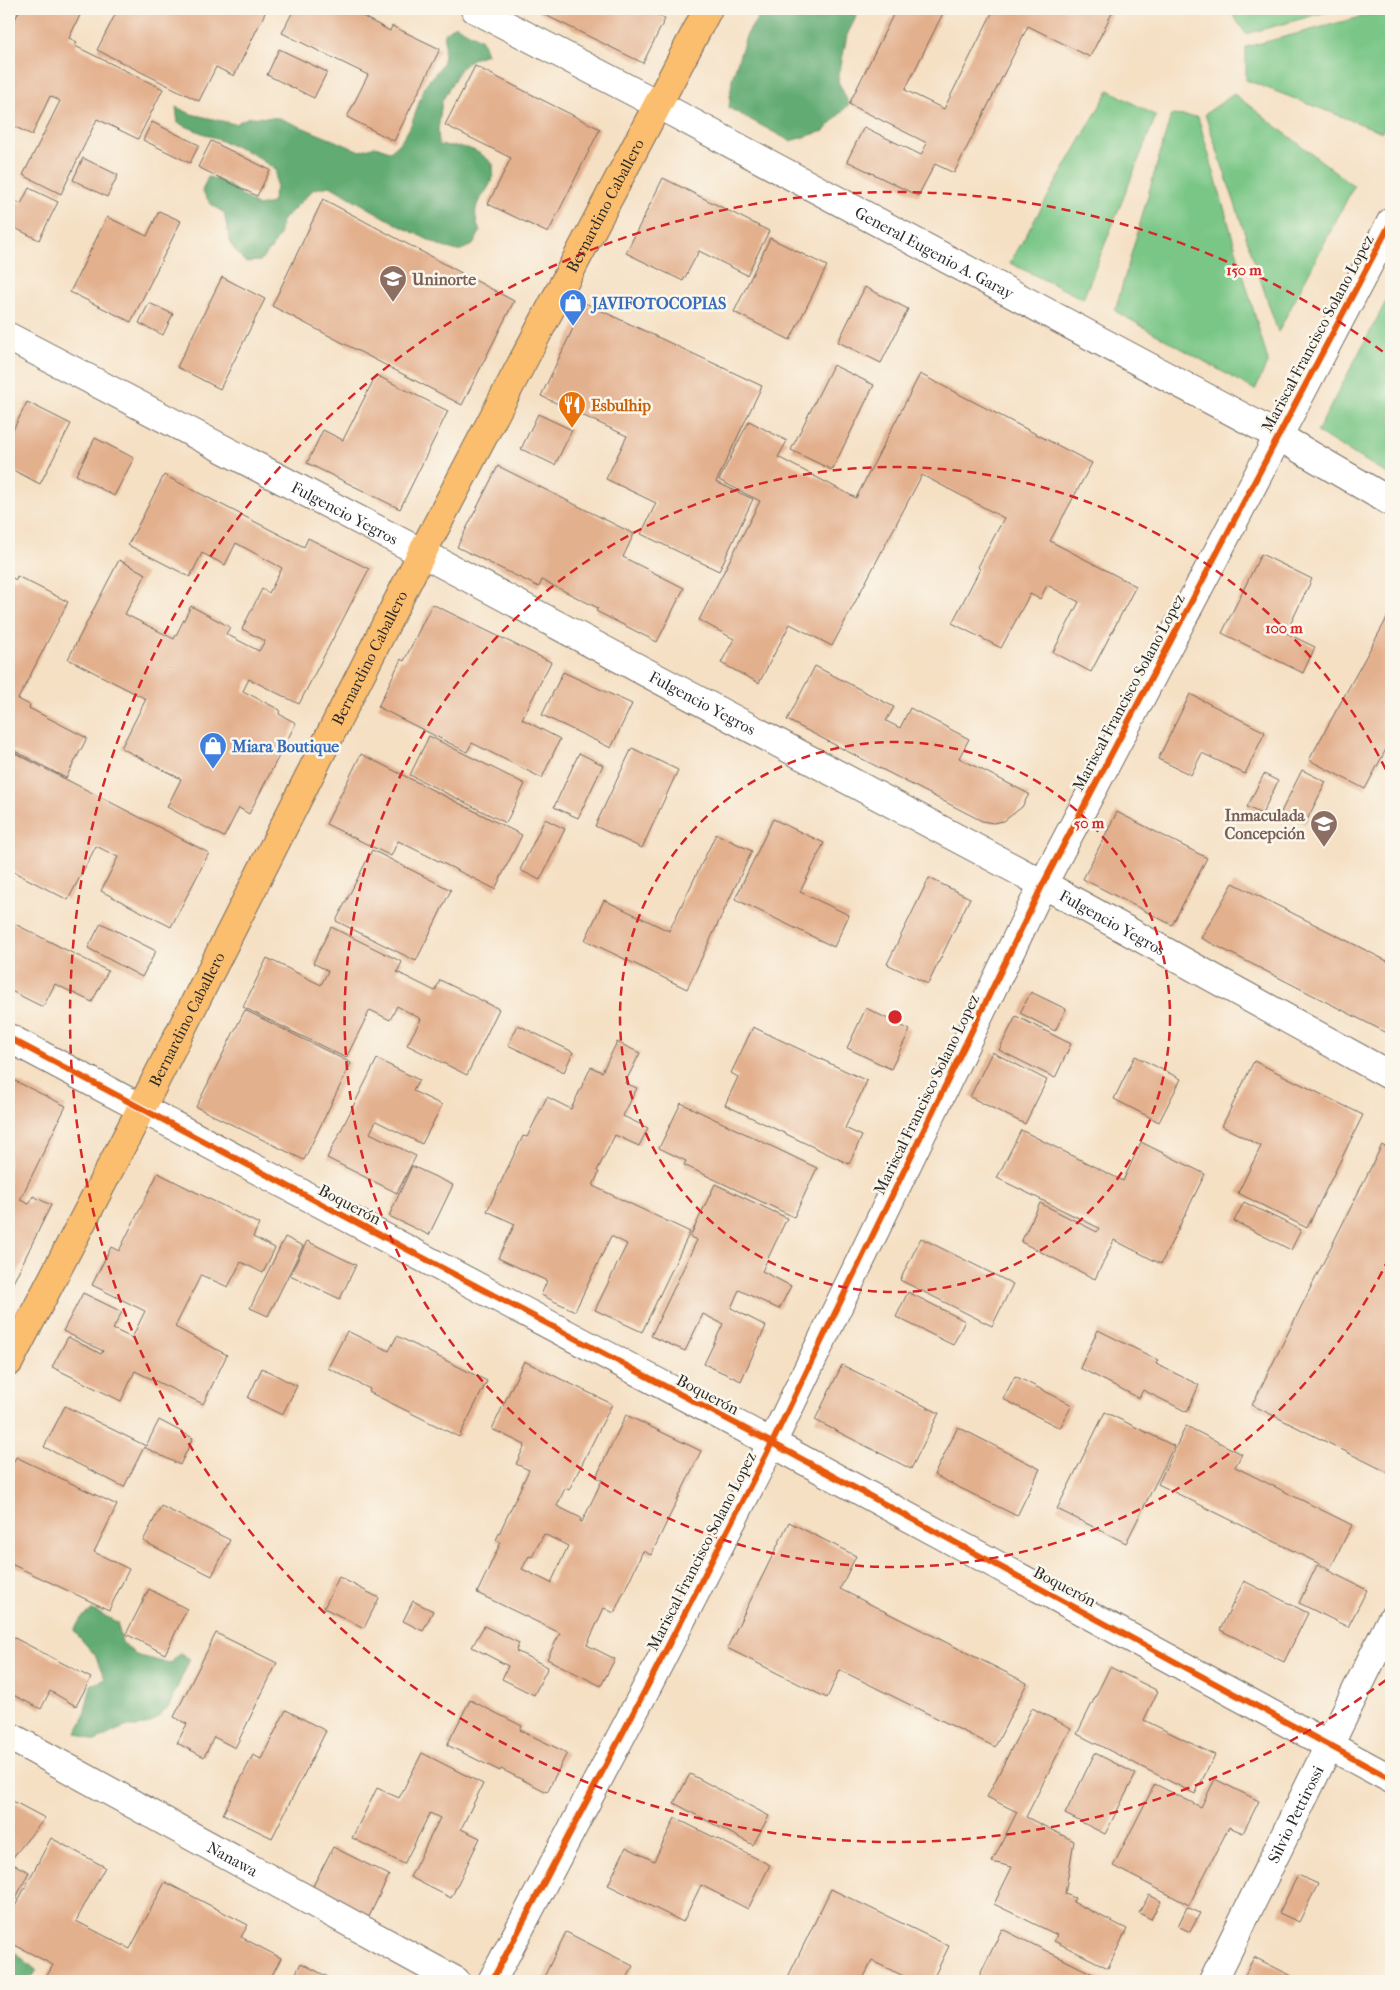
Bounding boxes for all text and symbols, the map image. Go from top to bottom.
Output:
street label: Bernardino Caballero [562,136,648,276]
street label: General Eugenio A. Garay [852,203,1017,303]
street label: Mariscal Francisco Solano Lopez [1257,231,1378,435]
text: 150 m [1226,261,1262,279]
school or university icon: Uninorte [378,264,408,303]
place label: Uninorte [411,270,476,289]
shop icon: JAVIFOTOCOPIAS [558,288,588,327]
place label: JAVIFOTOCOPIAS [590,294,726,314]
restaurant icon: Esbulhip [557,390,587,429]
place label: Esbulhip [591,396,651,416]
street label: Fulgencio Yegros [288,477,401,549]
street label: Bernardino Caballero [328,588,411,728]
street label: Mariscal Francisco Solano Lopez [1068,590,1189,794]
text: 100 m [1265,619,1303,637]
street label: Fulgencio Yegros [646,667,759,739]
shop icon: Miara Boutique [198,731,228,770]
place label: Miara Boutique [231,737,339,757]
place label: Inmaculada Concepción [1224,806,1306,844]
school or university icon: Inmaculada Concepción [1309,809,1339,848]
text: 50 m [1074,814,1105,832]
street label: Fulgencio Yegros [1056,886,1168,960]
street label: Bernardino Caballero [145,949,229,1090]
street label: Mariscal Francisco Solano Lopez [870,991,983,1197]
centre of rings [886,1008,904,1026]
street label: Boquerón [315,1180,385,1229]
street label: Boquerón [673,1370,743,1419]
street label: Mariscal Francisco Solano Lopez [643,1449,760,1654]
street label: Boquerón [1030,1562,1100,1611]
street label: Silvio Pettirossi [1264,1762,1328,1866]
street label: Nanawa [204,1838,261,1881]

